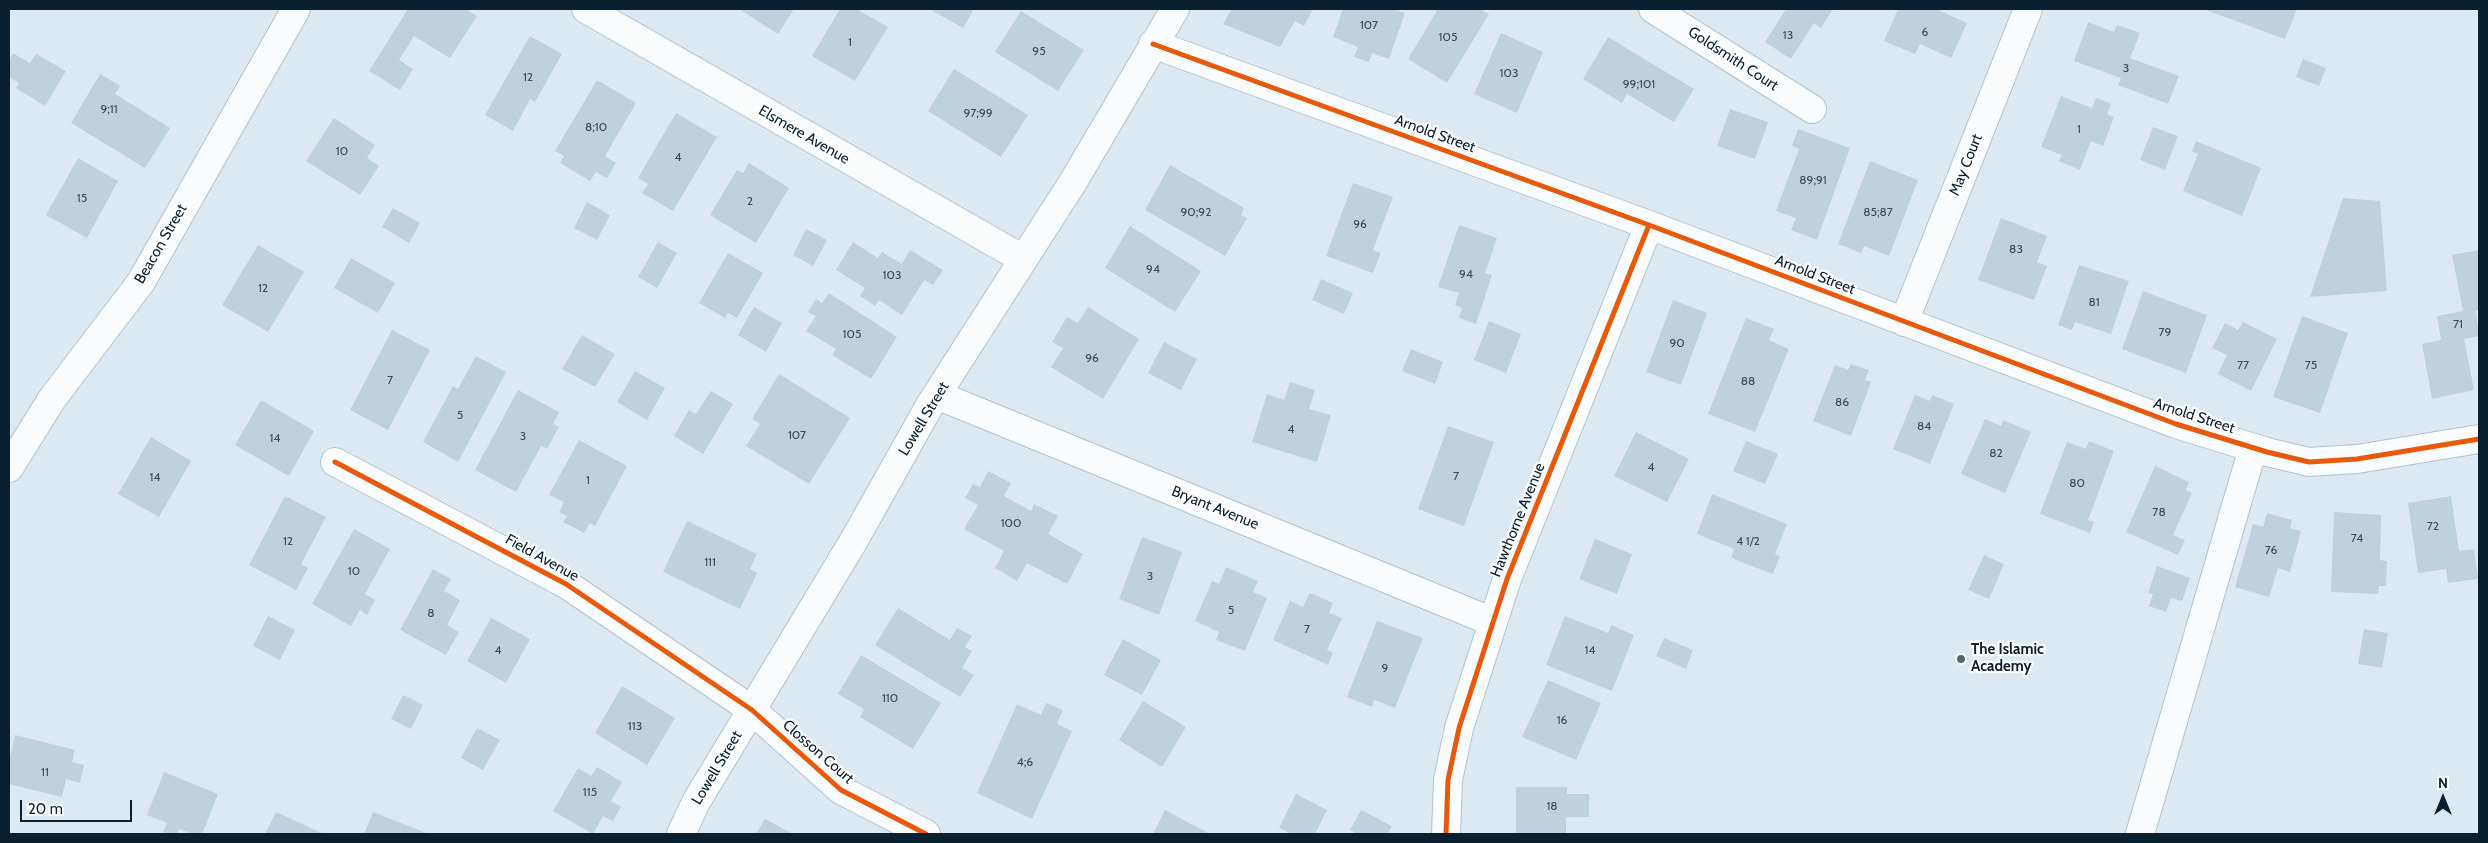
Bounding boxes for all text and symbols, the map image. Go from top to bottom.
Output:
house number: 107 [1360,18,1378,32]
street label: Goldsmith Court [1684,23,1782,95]
house number: 6 [1922,25,1928,39]
house number: 13 [1783,28,1793,42]
house number: 105 [1439,30,1457,44]
house number: 1 [848,35,852,49]
house number: 95 [1032,44,1046,58]
house number: 3 [2123,61,2129,75]
house number: 103 [1500,66,1518,80]
house number: 12 [523,70,533,84]
house number: 99;101 [1623,77,1655,91]
house number: 9;11 [100,102,118,116]
street label: Elsmere Avenue [755,102,853,168]
house number: 97;99 [963,106,993,120]
street label: Arnold Street [1392,111,1478,157]
house number: 8;10 [585,120,607,134]
house number: 1 [2077,122,2081,136]
street label: May Court [1946,132,1986,198]
house number: 10 [336,144,348,158]
house number: 4 [675,150,681,164]
house number: 89;91 [1799,173,1827,187]
house number: 15 [77,191,87,205]
house number: 2 [747,194,753,208]
street label: Beacon Street [131,201,191,287]
house number: 90;92 [1181,205,1211,219]
house number: 85;87 [1863,205,1893,219]
house number: 96 [1353,217,1367,231]
house number: 83 [2009,242,2023,256]
street label: Arnold Street [1772,251,1858,299]
house number: 94 [1146,262,1160,276]
house number: 94 [1459,267,1473,281]
house number: 103 [883,268,901,282]
house number: 12 [258,281,268,295]
house number: 81 [2088,295,2100,309]
house number: 71 [2453,317,2463,331]
house number: 79 [2159,325,2171,339]
house number: 105 [843,327,861,341]
house number: 90 [1669,336,1685,350]
house number: 96 [1085,351,1099,365]
house number: 77 [2237,358,2249,372]
house number: 75 [2305,358,2317,372]
house number: 7 [387,373,393,387]
house number: 88 [1741,374,1755,388]
street label: Lowell Street [895,379,953,459]
street label: Arnold Street [2151,394,2237,438]
house number: 86 [1835,395,1849,409]
house number: 5 [457,408,463,422]
house number: 84 [1917,419,1931,433]
house number: 4 [1288,422,1294,436]
house number: 107 [788,428,806,442]
house number: 3 [520,429,526,443]
house number: 14 [270,431,280,445]
house number: 82 [1989,446,2003,460]
street label: Hawthorne Avenue [1487,460,1549,580]
house number: 4 [1648,460,1654,474]
house number: 7 [1453,469,1459,483]
house number: 14 [150,470,160,484]
house number: 1 [586,473,590,487]
house number: 80 [2069,476,2085,490]
street label: Bryant Avenue [1169,482,1261,534]
house number: 78 [2152,505,2166,519]
house number: 100 [1001,516,1021,530]
house number: 72 [2427,519,2439,533]
street label: Field Avenue [502,530,582,586]
house number: 74 [2351,531,2363,545]
house number: 12 [283,534,293,548]
house number: 4 1/2 [1736,534,1760,548]
house number: 76 [2265,543,2277,557]
house number: 111 [704,555,716,569]
house number: 10 [348,564,360,578]
house number: 3 [1147,569,1153,583]
house number: 5 [1228,603,1234,617]
house number: 8 [427,606,435,620]
house number: 7 [1304,622,1310,636]
place label: The Islamic Academy [1971,641,2044,676]
house number: 4 [495,643,501,657]
house number: 14 [1585,643,1595,657]
marker: The Islamic Academy [1955,653,1967,665]
house number: 9 [1382,661,1388,675]
house number: 110 [882,691,898,705]
house number: 16 [1557,713,1567,727]
street label: Closson Court [779,716,857,788]
house number: 113 [628,719,642,733]
street label: Lowell Street [688,728,746,808]
house number: 4;6 [1017,755,1033,769]
house number: 11 [41,765,49,779]
north arrow [2418,773,2468,823]
text: N [2438,774,2448,792]
house number: 115 [583,785,597,799]
scale bar [22,790,135,822]
house number: 18 [1546,799,1558,813]
text: 20 m [28,800,63,818]

